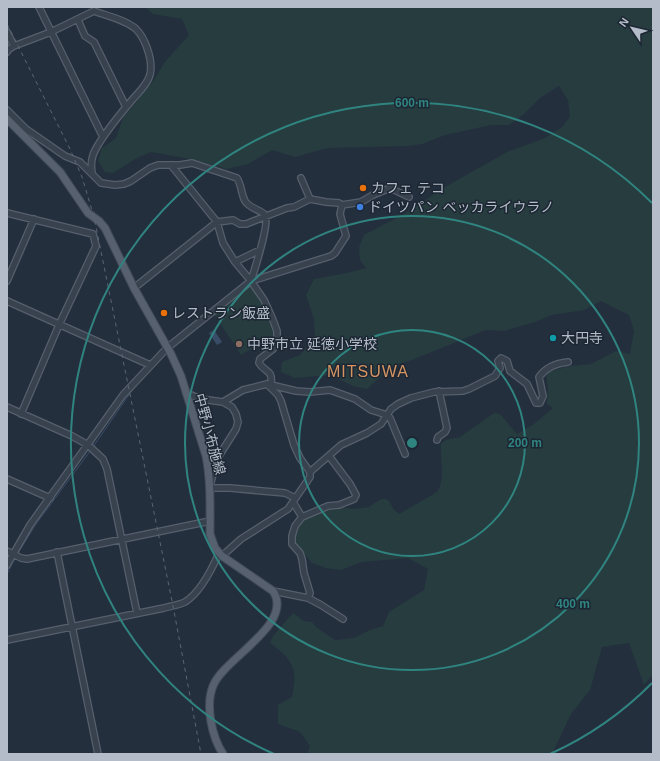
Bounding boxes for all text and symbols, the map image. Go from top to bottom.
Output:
north arrow [612,8,652,48]
text: N [617,16,631,29]
text: 600 m [395,96,429,110]
place label: カフェ テコ [371,180,445,196]
marker: カフェ テコ [358,183,368,193]
place label: ドイツパン ベッカライウラノ [368,199,554,215]
marker: ドイツパン ベッカライウラノ [355,202,365,212]
place label: レストラン飯盛 [172,305,270,321]
marker: レストラン飯盛 [159,308,169,318]
place label: 大円寺 [561,330,603,346]
marker: 大円寺 [548,333,558,343]
place label: 中野市立 延徳小学校 [247,336,377,352]
marker: 中野市立 延徳小学校 [234,339,244,349]
district label: MITSUWA [327,363,409,380]
street label: 中野小布施線 [191,391,229,477]
centre of rings [405,436,419,450]
text: 200 m [508,436,542,450]
text: 400 m [556,597,590,611]

